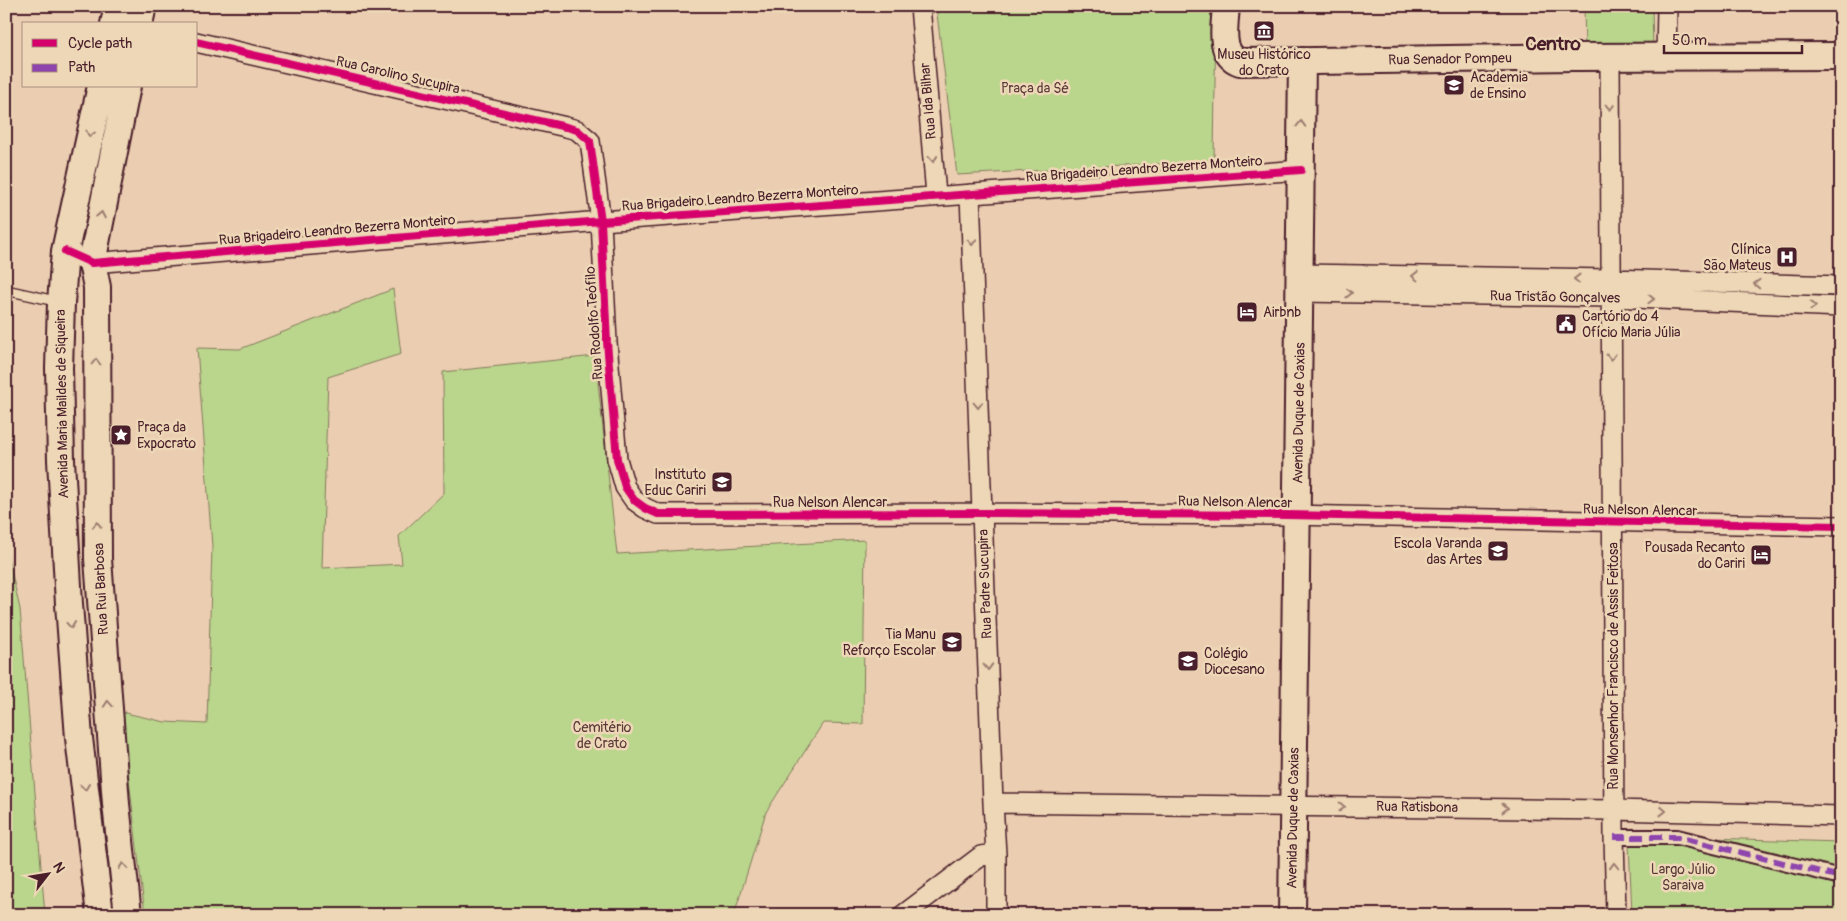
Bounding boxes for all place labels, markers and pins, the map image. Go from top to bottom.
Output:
museum icon: Museu Histórico do Crato [1252,19,1276,43]
place label: Museu Histórico do Crato [1217,46,1311,79]
place label: Academia de Ensino [1470,69,1528,102]
school or university icon: Academia de Ensino [1442,73,1466,97]
place label: Clínica São Mateus [1703,241,1772,274]
hospital icon: Clínica São Mateus [1775,245,1799,269]
hotel icon: Airbnb [1235,300,1259,324]
place label: Airbnb [1263,304,1301,321]
place label: Cartório do 4 Ofício Maria Júlia [1582,308,1681,341]
public building icon: Cartório do 4 Ofício Maria Júlia [1554,312,1578,336]
place label: Praça da Expocrato [137,419,197,452]
place icon: Praça da Expocrato [109,423,133,447]
place label: Instituto Educ Cariri [645,466,706,499]
school or university icon: Instituto Educ Cariri [710,470,734,494]
place label: Escola Varanda das Artes [1394,535,1483,568]
school or university icon: Escola Varanda das Artes [1486,539,1510,563]
place label: Pousada Recanto do Cariri [1644,539,1746,572]
hotel icon: Pousada Recanto do Cariri [1749,543,1773,567]
place label: Tia Manu Reforço Escolar [843,626,936,659]
school or university icon: Tia Manu Reforço Escolar [940,630,964,654]
place label: Colégio Diocesano [1204,645,1265,678]
school or university icon: Colégio Diocesano [1176,649,1200,673]

